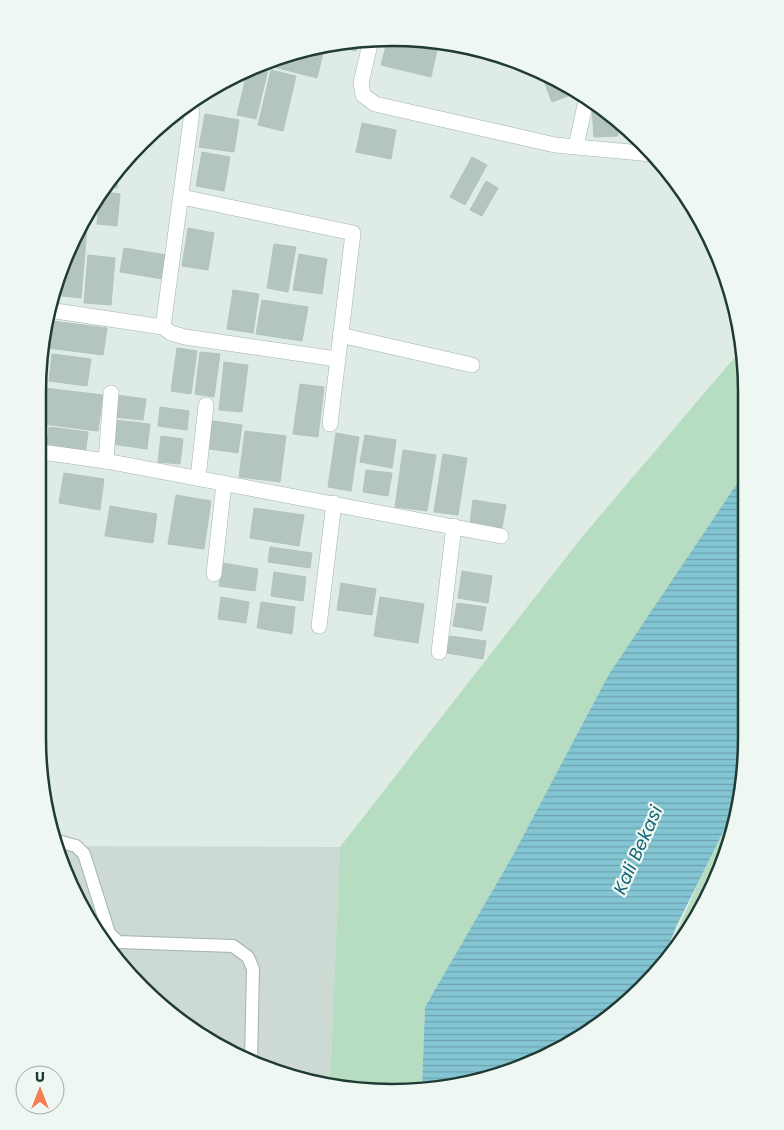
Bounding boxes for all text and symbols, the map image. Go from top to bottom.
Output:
water label: Kali Bekasi [607,801,668,898]
north arrow [15,1065,65,1115]
text: U [35,1067,45,1087]

